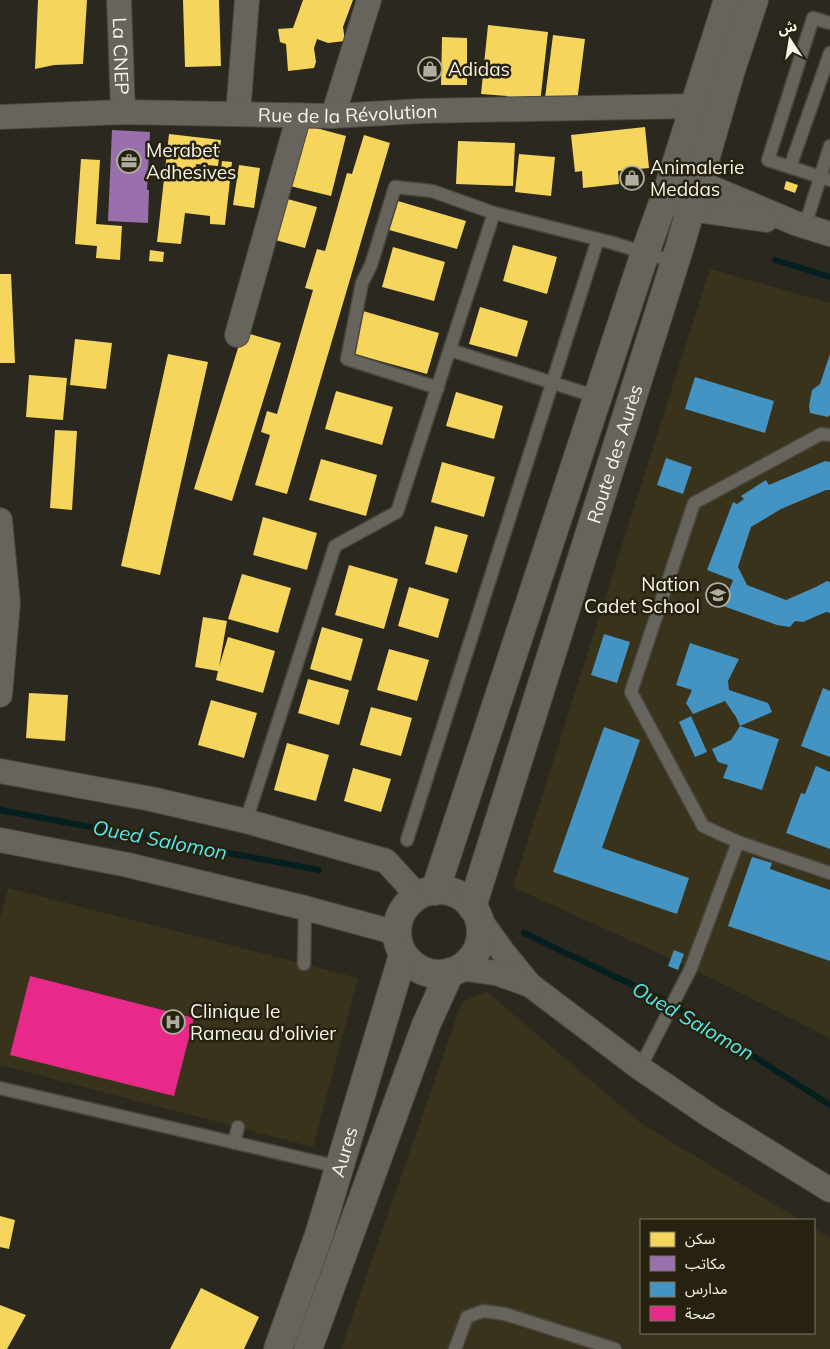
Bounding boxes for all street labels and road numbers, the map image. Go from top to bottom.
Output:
street label: La CNEP [108,17,134,95]
street label: Rue de la Révolution [258,99,438,128]
street label: Route des Aurès [581,381,648,526]
street label: Aures [325,1124,363,1180]

